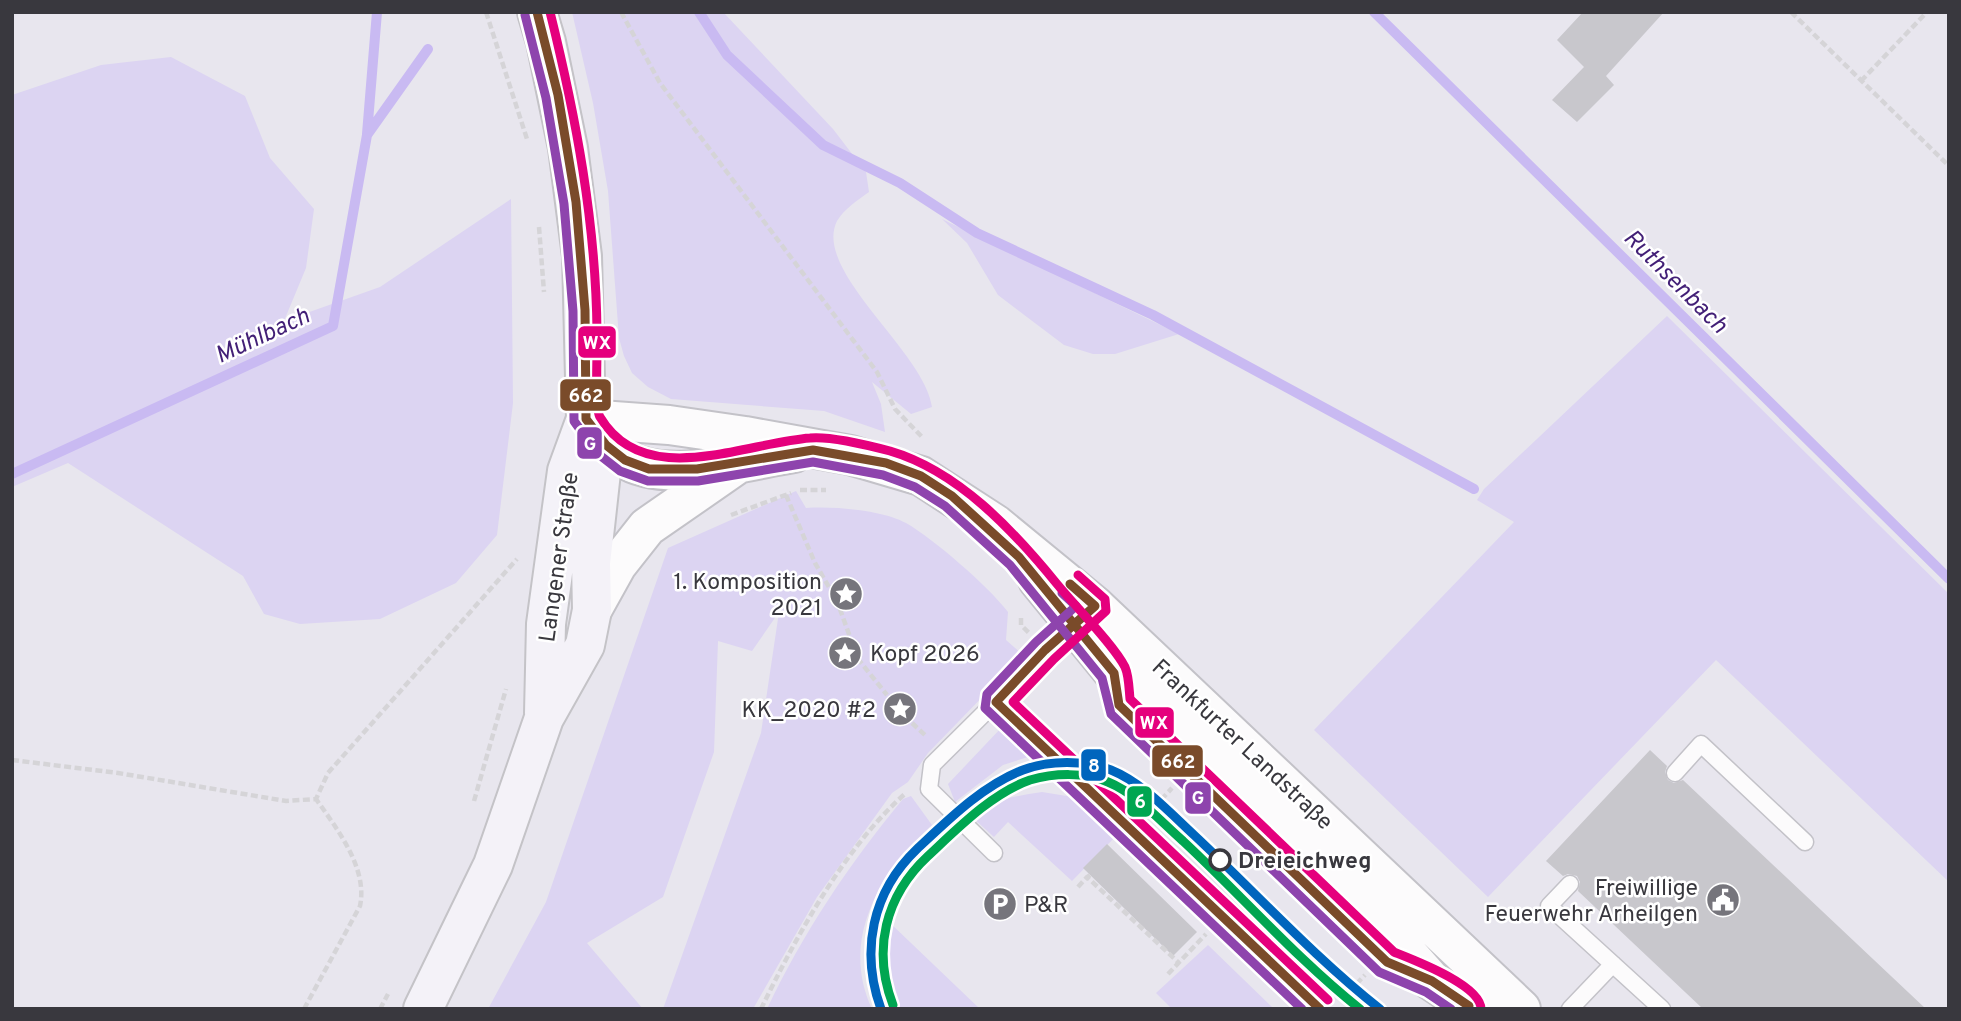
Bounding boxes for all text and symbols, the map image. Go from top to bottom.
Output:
water label: Ruthsenbach [1616,224,1733,341]
water label: Mühlbach [211,302,315,372]
line badge: WX [577,325,617,359]
text: WX [583,332,612,356]
line badge: 662 [559,378,612,412]
text: 662 [569,385,603,409]
line badge: G [576,426,603,460]
text: G [584,433,596,457]
street label: Langener Straße [534,471,587,644]
place label: 1. Komposition 2021 [674,569,822,624]
place icon: 1. Komposition 2021 [827,575,865,613]
place icon: Kopf 2026 [826,634,864,672]
place label: Kopf 2026 [870,641,980,670]
street label: Frankfurter Landstraße [1145,654,1338,837]
place icon: KK_2020 #2 [881,690,919,728]
place label: KK_2020 #2 [742,697,876,726]
line badge: WX [1134,706,1175,739]
text: WX [1140,712,1169,736]
line badge: 662 [1151,744,1204,778]
line badge: 8 [1080,748,1107,782]
text: 662 [1161,751,1195,775]
text: 8 [1088,755,1100,779]
line badge: G [1184,781,1212,815]
line badge: 6 [1126,785,1153,818]
text: G [1192,787,1204,811]
text: 6 [1134,791,1146,815]
place label: Dreieichweg [1238,848,1372,877]
marker: Dreieichweg [1209,849,1231,871]
place label: Freiwillige Feuerwehr Arheilgen [1484,875,1698,930]
public building icon: Freiwillige Feuerwehr Arheilgen [1704,881,1742,919]
parking icon: P&R [981,885,1019,923]
place label: P&R [1024,892,1068,921]

